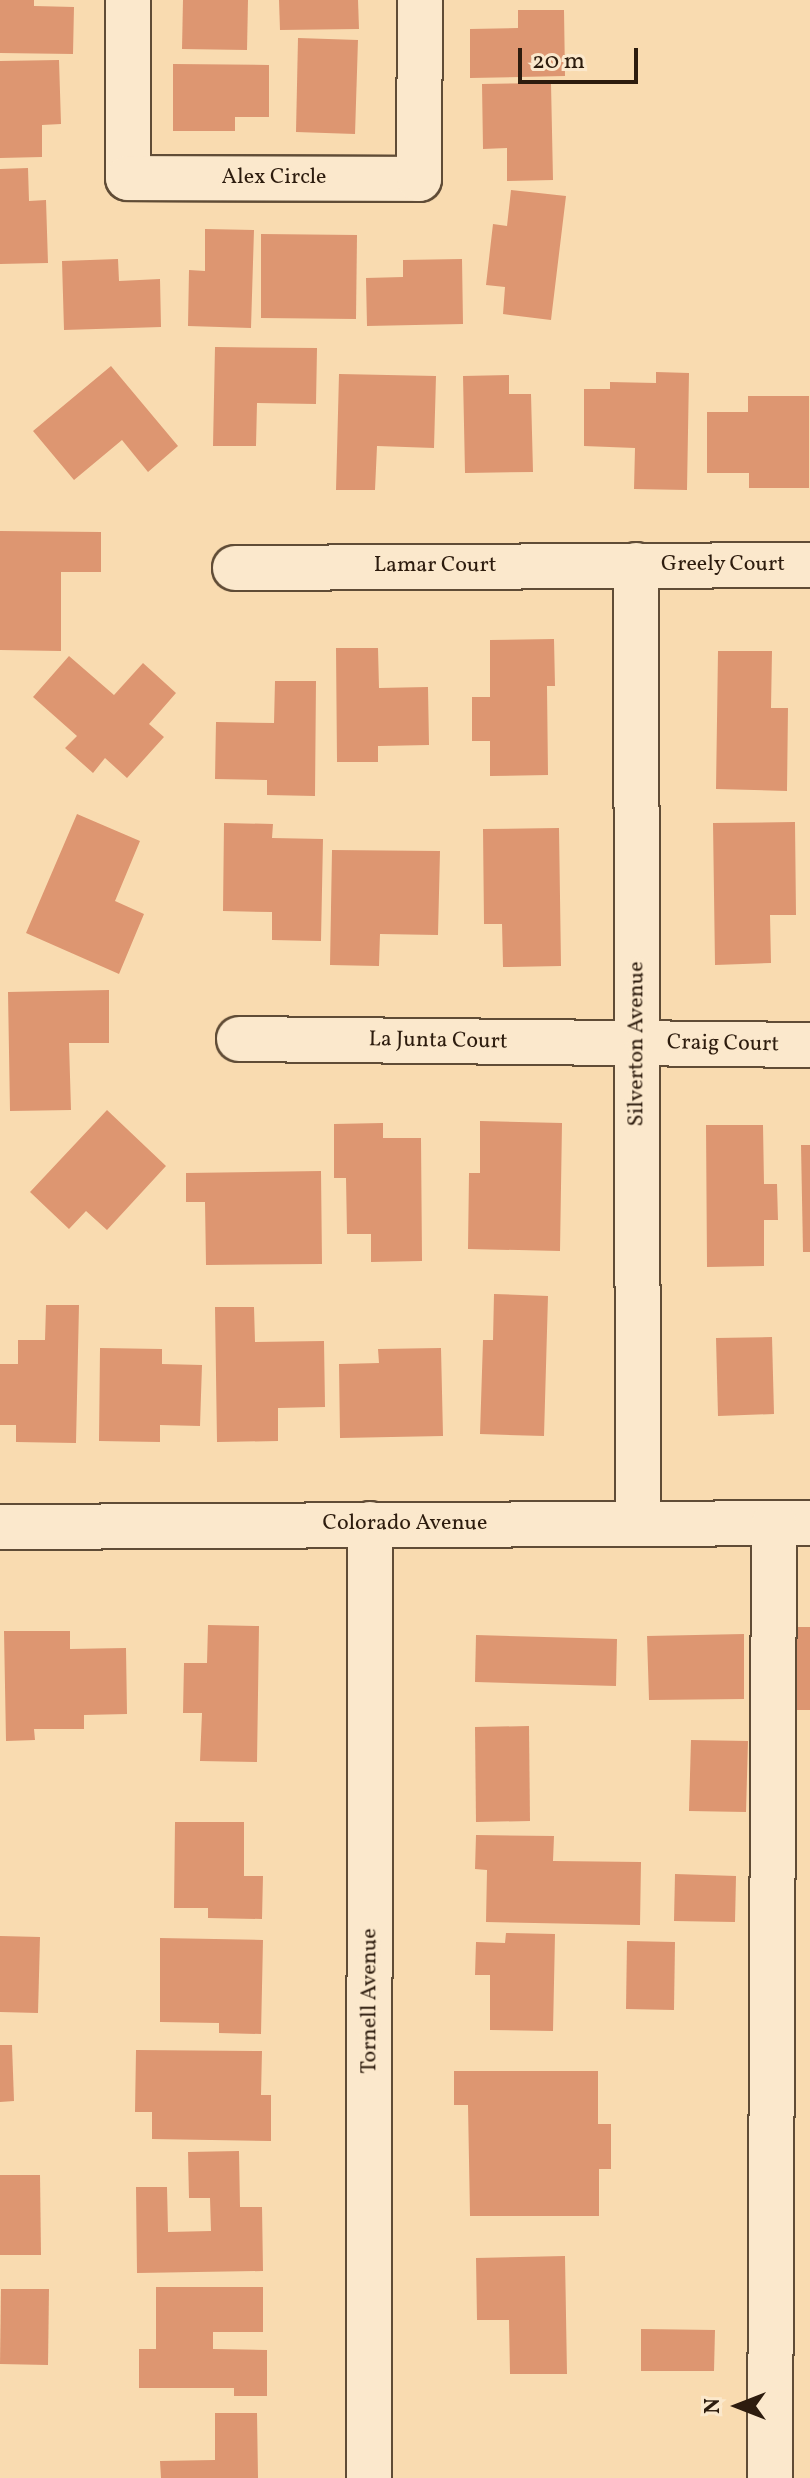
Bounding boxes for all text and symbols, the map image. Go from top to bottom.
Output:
scale bar [522,32,642,82]
text: 20 m [532,45,585,79]
street label: Alex Circle [222,165,326,191]
street label: Greely Court [661,552,785,578]
street label: Lamar Court [374,553,496,579]
street label: Silverton Avenue [624,961,650,1127]
street label: La Junta Court [368,1027,508,1055]
street label: Craig Court [667,1030,779,1058]
street label: Colorado Avenue [323,1511,487,1537]
street label: Tornell Avenue [357,1928,383,2074]
north arrow [698,2366,778,2446]
text: N [698,2398,729,2414]

